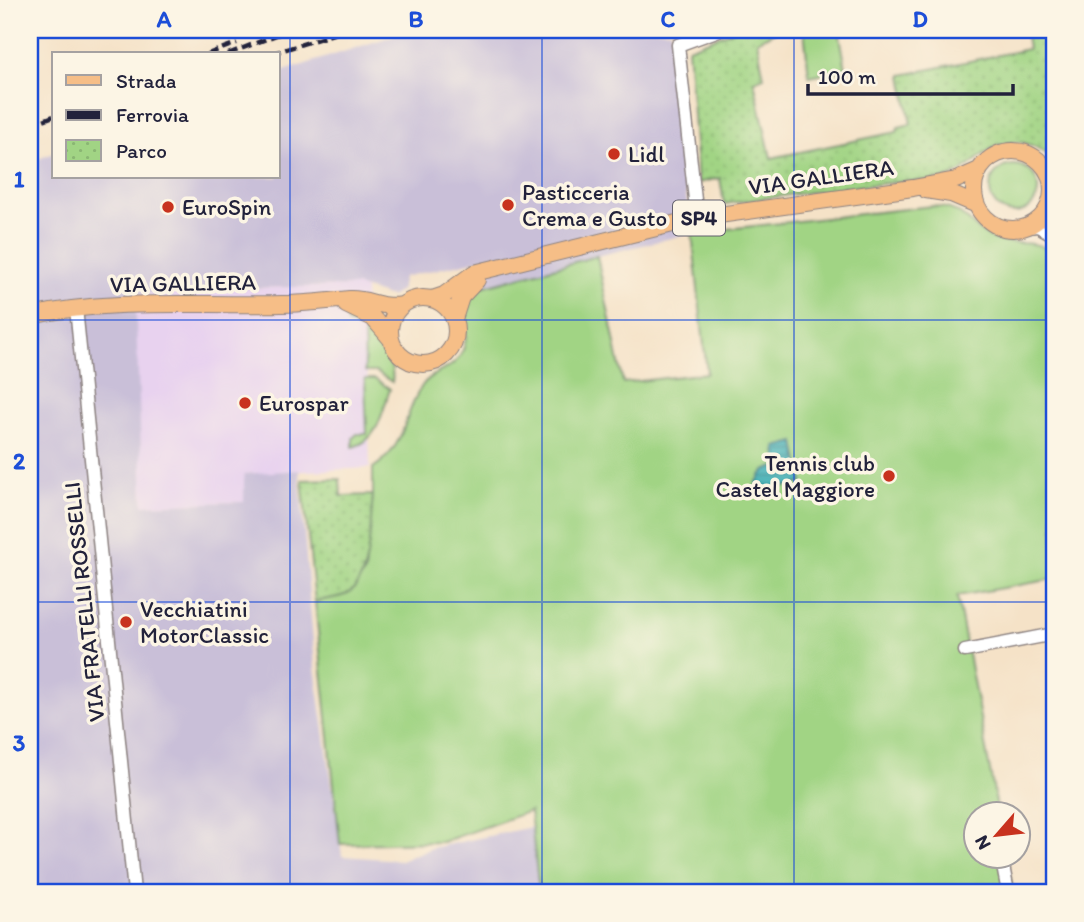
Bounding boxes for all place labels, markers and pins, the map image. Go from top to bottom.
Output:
place label: Lidl [628,140,665,168]
marker: Lidl [606,146,622,162]
place label: Pasticceria Crema e Gusto [522,178,667,232]
place label: EuroSpin [182,193,271,221]
marker: Pasticceria Crema e Gusto [500,197,516,213]
marker: EuroSpin [160,199,176,215]
place label: Eurospar [259,389,349,417]
marker: Eurospar [237,395,253,411]
place label: Tennis club Castel Maggiore [715,449,875,503]
marker: Tennis club Castel Maggiore [881,468,897,484]
place label: Vecchiatini MotorClassic [140,595,269,649]
marker: Vecchiatini MotorClassic [118,614,134,630]

